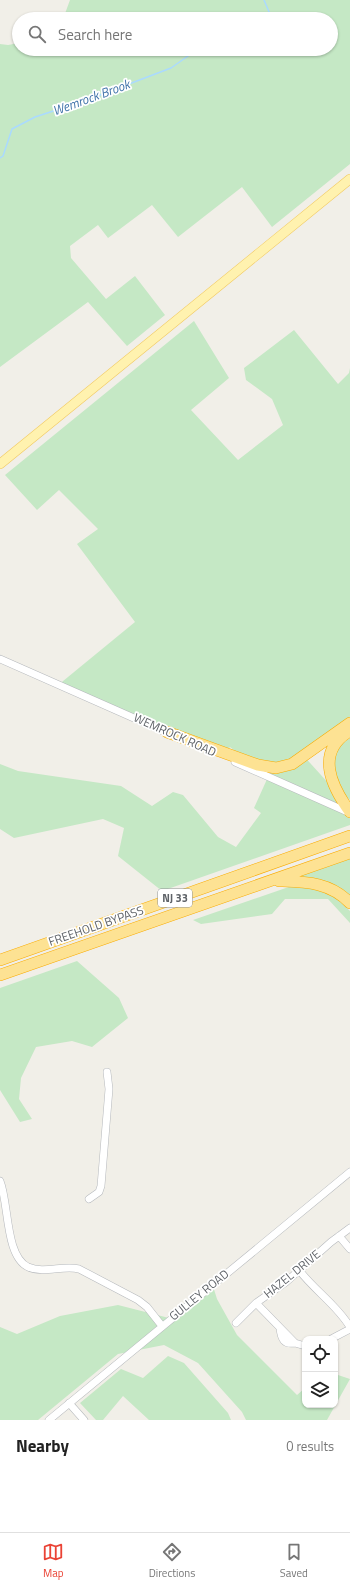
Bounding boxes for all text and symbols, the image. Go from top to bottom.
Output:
search box [12,12,338,56]
icon: search [26,23,48,45]
text: Search here [58,23,132,46]
water label: Wemrock Brook [50,73,135,120]
street label: WEMROCK ROAD [131,708,220,761]
road number: NJ 33 [158,889,192,907]
street label: FREEHOLD BYPASS [46,900,146,951]
street label: HAZEL DRIVE [259,1244,325,1303]
street label: GULLEY ROAD [165,1264,233,1325]
map controls [302,1336,338,1408]
button: locate [302,1336,338,1372]
button: layers [302,1372,338,1408]
text: Nearby [16,1433,69,1459]
text: 0 results [286,1436,334,1456]
tab: Map [42,1541,64,1581]
tab: Directions [149,1541,195,1581]
tab: Saved [280,1541,308,1581]

